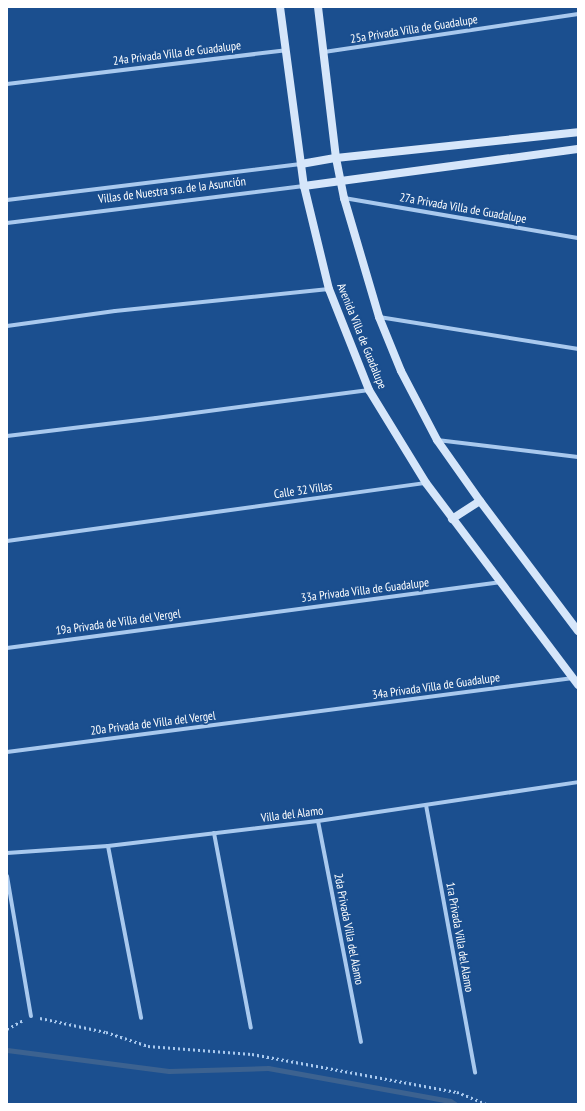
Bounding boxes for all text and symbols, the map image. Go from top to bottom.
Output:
street label: 25a Privada Villa de Guadalupe [349,12,479,46]
street label: 24a Privada Villa de Guadalupe [112,38,242,68]
street label: Villas de Nuestra sra. de la Asunción [97,174,247,206]
street label: 27a Privada Villa de Guadalupe [398,190,528,226]
street label: Avenida Villa de Guadalupe [334,281,390,391]
street label: Calle 32 Villas [273,479,333,501]
street label: 33a Privada Villa de Guadalupe [300,575,430,605]
street label: 19a Privada de Villa del Vergel [54,606,182,638]
street label: 34a Privada Villa de Guadalupe [371,670,501,702]
street label: 20a Privada de Villa del Vergel [89,708,217,738]
street label: Villa del Alamo [260,803,324,825]
street label: 2da Privada Villa del Alamo [331,872,367,986]
street label: 1ra Privada Villa del Alamo [443,881,477,993]

